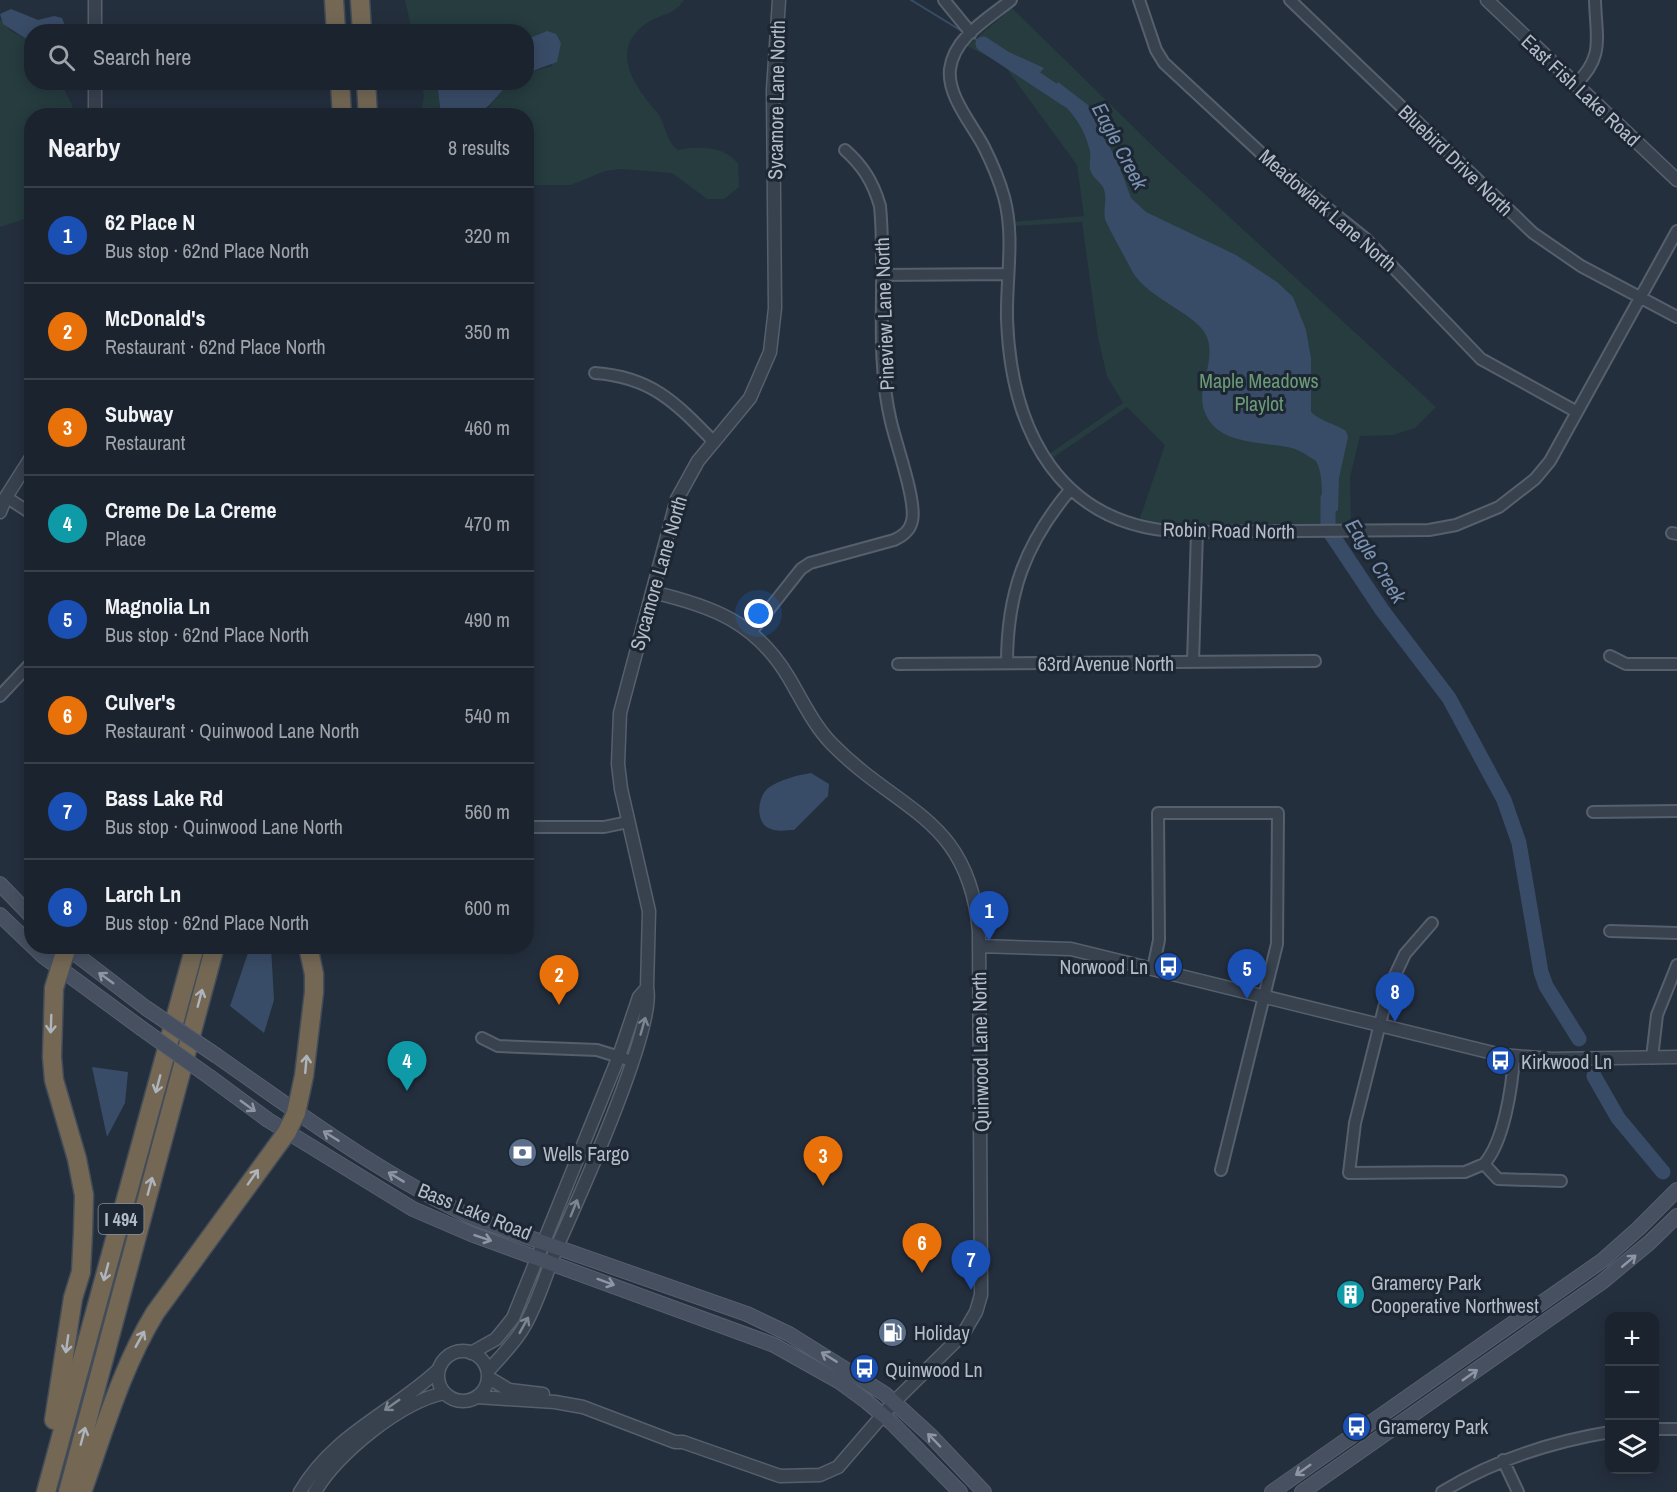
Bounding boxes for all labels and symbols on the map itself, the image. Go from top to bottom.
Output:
street label: Sycamore Lane North [761,20,791,180]
street label: East Fish Lake Road [1516,28,1646,152]
water label: Eagle Creek [1085,97,1156,196]
street label: Bluebird Drive North [1393,98,1519,222]
street label: Meadowlark Lane North [1253,143,1403,277]
street label: Pineview Lane North [868,237,900,391]
park label: Maple Meadows Playlot [1199,367,1319,417]
street label: Sycamore Lane North [623,493,693,653]
water label: Eagle Creek [1339,513,1414,610]
street label: Robin Road North [1163,515,1295,545]
your location [744,599,773,628]
street label: 63rd Avenue North [1038,650,1174,677]
pin: 1 [970,892,1008,941]
bus stop icon: Norwood Ln [1153,950,1185,982]
pin: 5 [1228,950,1266,999]
place label: Norwood Ln [1060,953,1148,980]
pin: 2 [540,956,578,1005]
one-way arrow [99,972,115,984]
street label: Quinwood Lane North [965,972,995,1132]
pin: 8 [1376,972,1414,1022]
one-way arrow [195,989,207,1008]
one-way arrow [46,1014,57,1034]
one-way arrow [638,1017,649,1036]
pin: 4 [388,1042,426,1091]
bus stop icon: Kirkwood Ln [1484,1045,1516,1077]
place label: Kirkwood Ln [1521,1048,1612,1075]
one-way arrow [301,1054,312,1074]
one-way arrow [151,1074,163,1093]
one-way arrow [240,1099,256,1112]
one-way arrow [323,1129,340,1141]
pin: 3 [804,1136,842,1186]
bank icon: Wells Fargo [506,1137,538,1169]
place label: Wells Fargo [543,1140,629,1167]
one-way arrow [247,1169,259,1186]
one-way arrow [387,1171,405,1182]
street label: Bass Lake Road [414,1176,536,1246]
one-way arrow [145,1177,156,1196]
one-way arrow [569,1199,580,1218]
road number: I 494 [98,1204,144,1234]
pin: 6 [902,1224,942,1273]
one-way arrow [473,1234,492,1245]
pin: 7 [952,1240,990,1290]
one-way arrow [1621,1254,1636,1268]
one-way arrow [100,1262,111,1281]
place label: Gramercy Park Cooperative Northwest [1371,1269,1539,1319]
one-way arrow [596,1277,615,1288]
building icon: Gramercy Park Cooperative Northwest [1334,1278,1366,1310]
fuel station icon: Holiday [877,1316,909,1348]
one-way arrow [518,1317,530,1334]
place label: Holiday [914,1319,970,1346]
one-way arrow [134,1331,146,1348]
one-way arrow [62,1333,73,1353]
one-way arrow [821,1350,838,1362]
bus stop icon: Quinwood Ln [848,1353,880,1385]
place label: Quinwood Ln [885,1356,983,1383]
one-way arrow [1462,1369,1478,1381]
one-way arrow [384,1399,400,1411]
bus stop icon: Gramercy Park [1341,1410,1373,1442]
place label: Gramercy Park [1378,1413,1489,1440]
one-way arrow [78,1426,89,1445]
one-way arrow [927,1432,942,1447]
one-way arrow [1295,1464,1312,1476]

